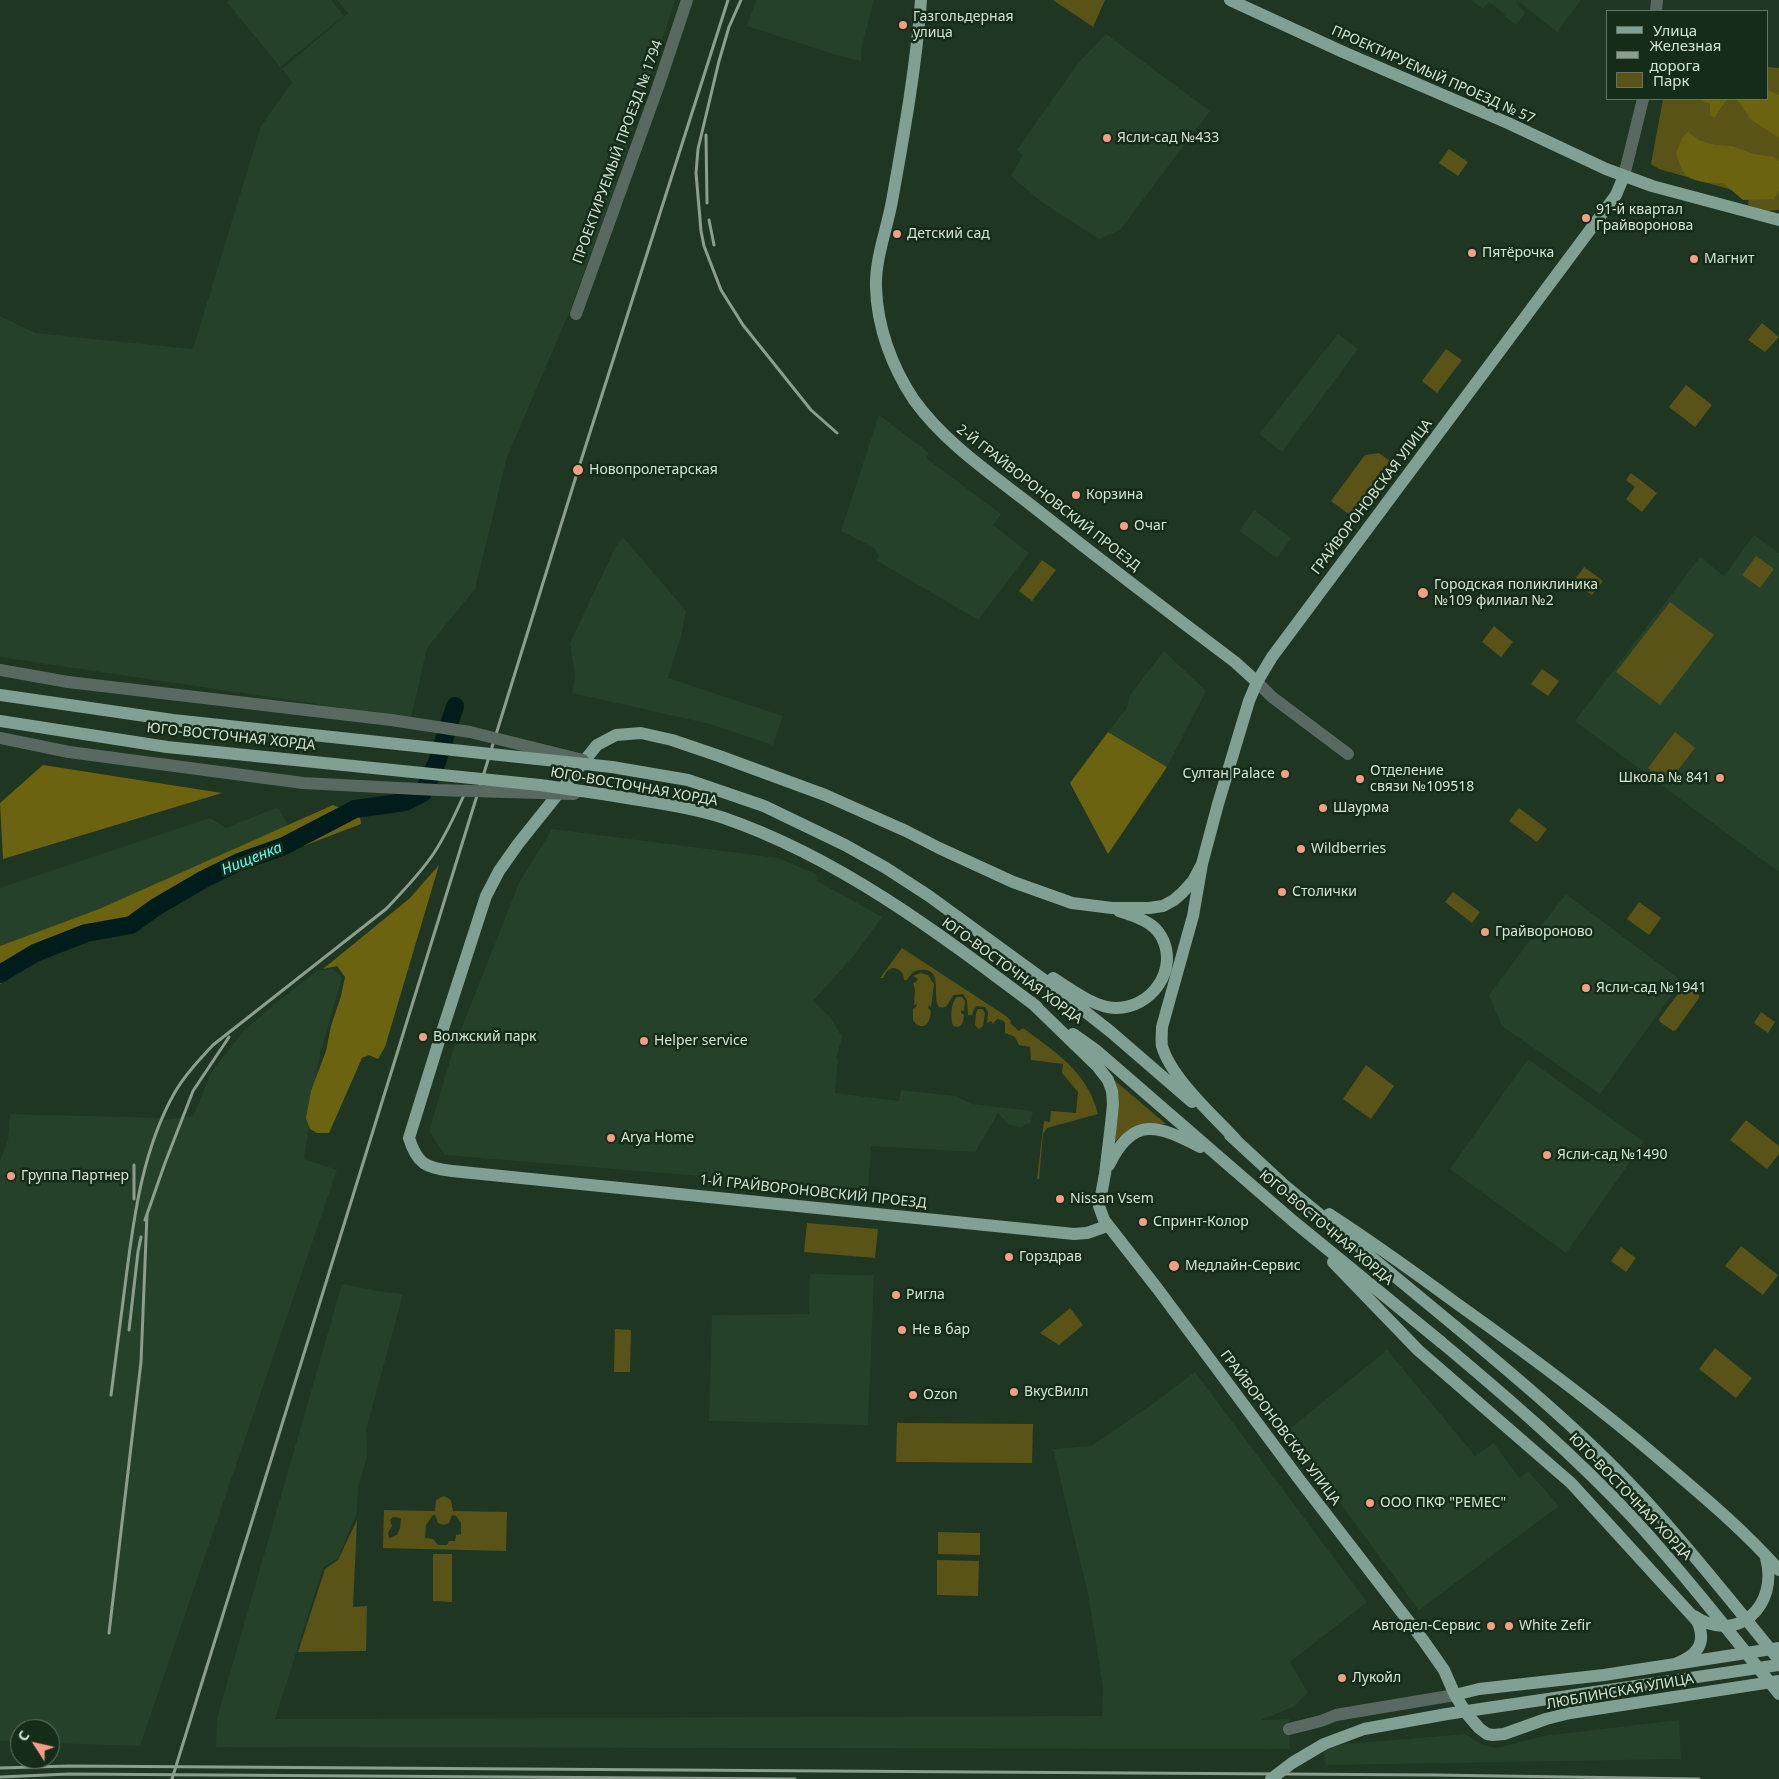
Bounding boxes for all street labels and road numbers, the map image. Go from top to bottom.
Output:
street label: ПРОЕКТИРУЕМЫЙ ПРОЕЗД № 57 [1329,22,1537,128]
street label: ПРОЕКТИРУЕМЫЙ ПРОЕЗД № 1794 [570,38,666,266]
street label: ГРАЙВОРОНОВСКАЯ УЛИЦА [1308,416,1436,578]
street label: 2-Й ГРАЙВОРОНОВСКИЙ ПРОЕЗД [953,421,1143,575]
street label: ЮГО-ВОСТОЧНАЯ ХОРДА [146,720,316,754]
street label: ЮГО-ВОСТОЧНАЯ ХОРДА [549,764,719,810]
street label: ЮГО-ВОСТОЧНАЯ ХОРДА [938,914,1086,1028]
street label: ЮГО-ВОСТОЧНАЯ ХОРДА [1256,1167,1396,1289]
street label: 1-Й ГРАЙВОРОНОВСКИЙ ПРОЕЗД [699,1172,927,1212]
street label: ГРАЙВОРОНОВСКАЯ УЛИЦА [1216,1347,1344,1509]
street label: ЮГО-ВОСТОЧНАЯ ХОРДА [1565,1430,1695,1564]
street label: ЛЮБЛИНСКАЯ УЛИЦА [1545,1671,1695,1713]

